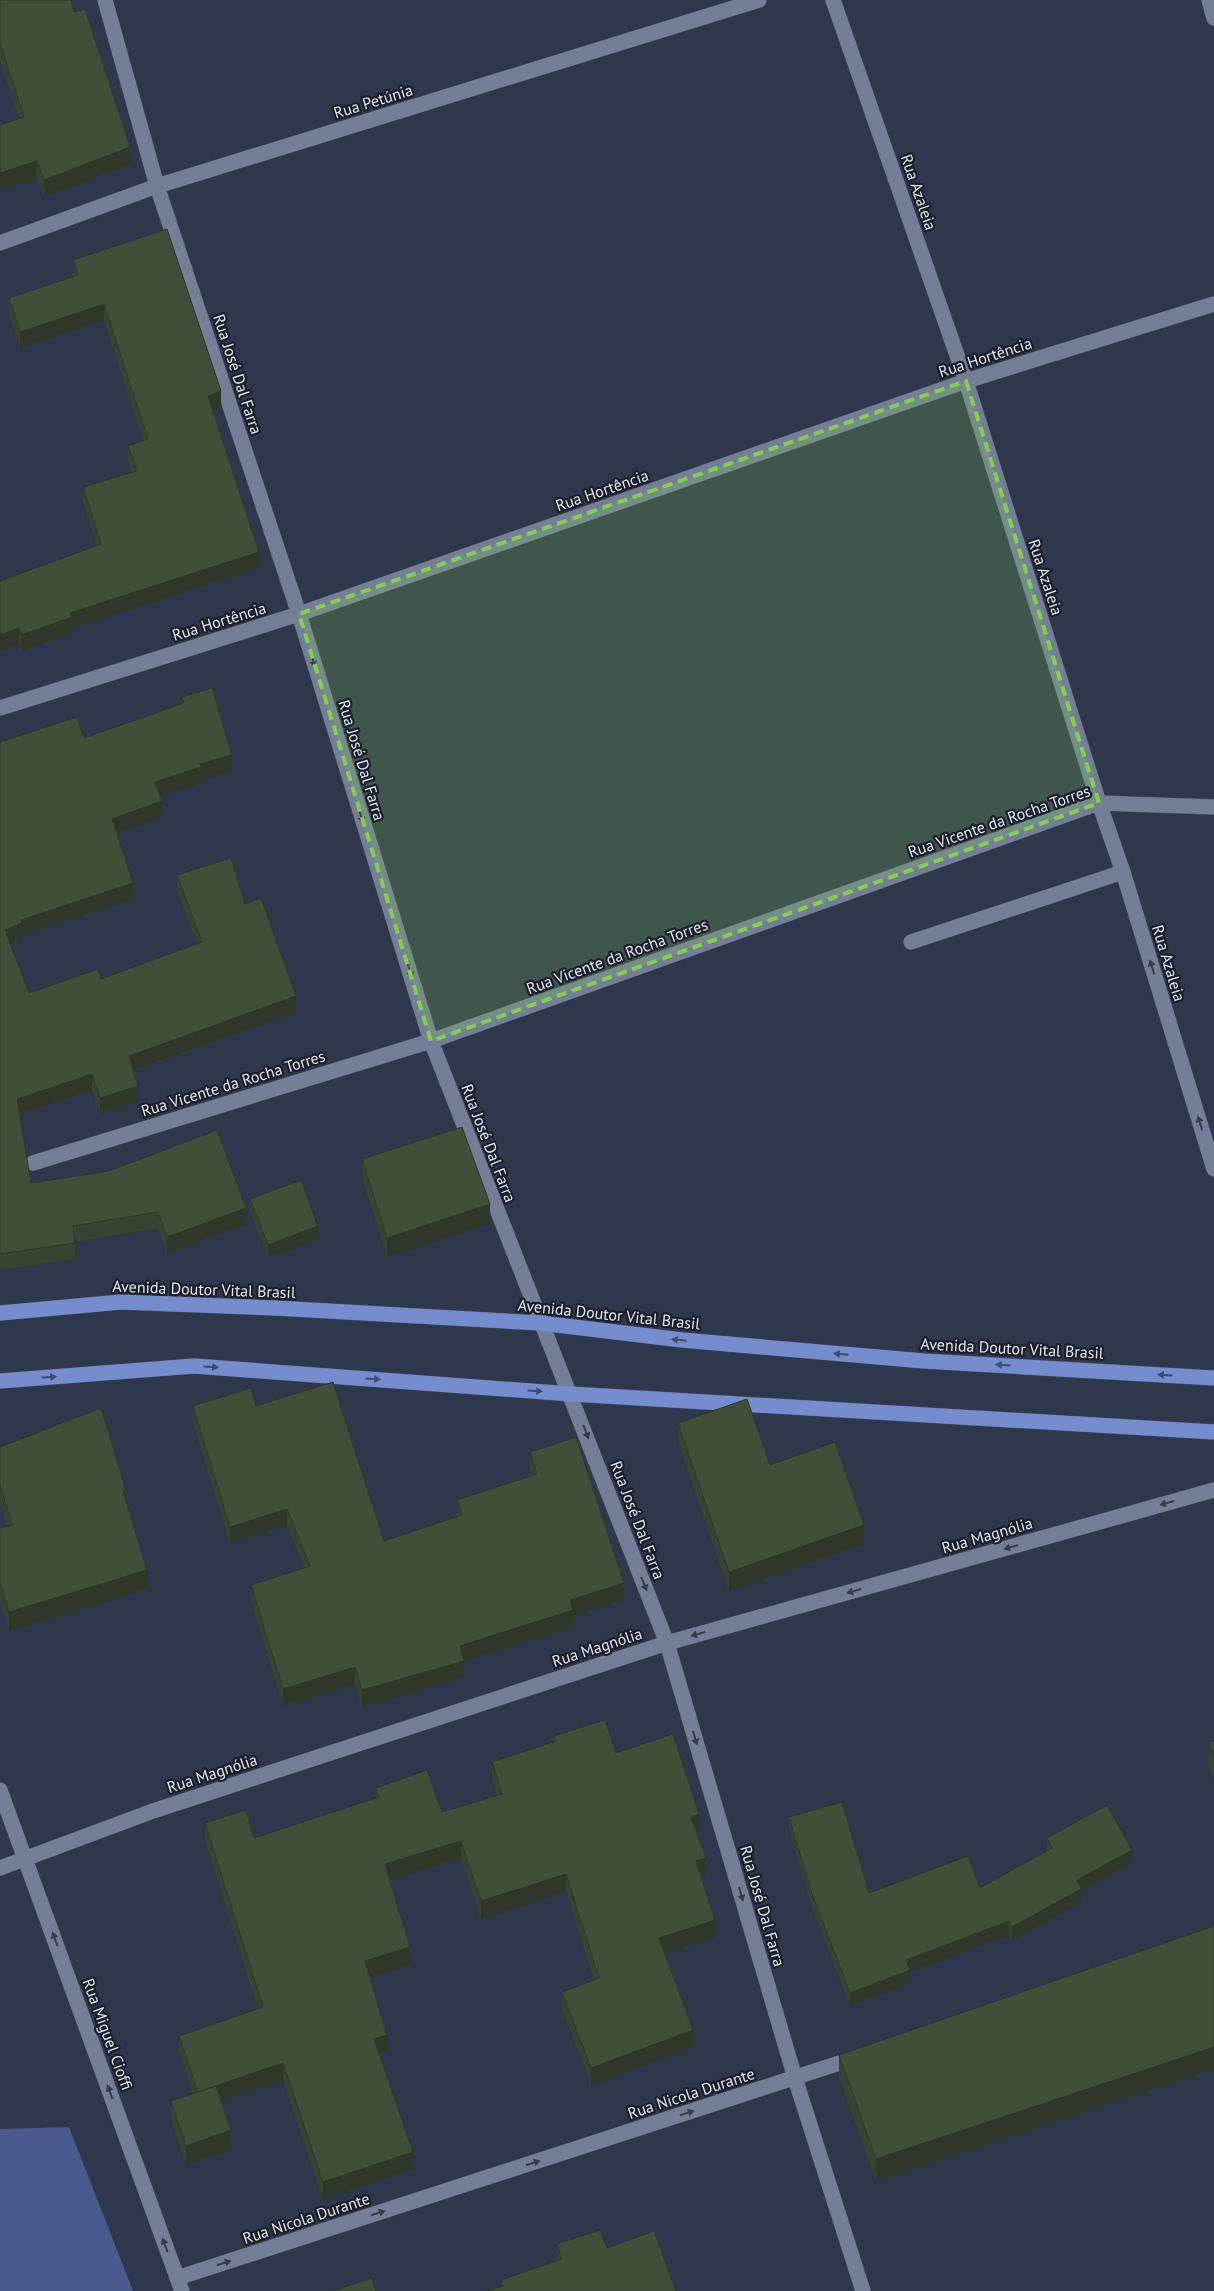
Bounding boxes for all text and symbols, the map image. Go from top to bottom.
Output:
street label: Rua Petúnia [331,79,415,123]
street label: Rua Azaleia [897,151,941,233]
street label: Rua José Dal Farra [209,311,267,437]
street label: Rua Hortência [936,332,1034,382]
street label: Rua Hortência [553,465,651,515]
street label: Rua Azaleia [1024,536,1068,618]
street label: Rua Hortência [170,597,268,645]
one-way arrow [310,653,318,668]
street label: Rua José Dal Farra [334,697,390,823]
street label: Rua Vicente da Rocha Torres [905,780,1093,862]
one-way arrow [358,808,366,823]
street label: Rua Vicente da Rocha Torres [524,914,711,998]
street label: Rua Azaleia [1148,922,1190,1004]
one-way arrow [1148,960,1156,975]
one-way arrow [406,963,414,978]
street label: Rua Vicente da Rocha Torres [139,1045,328,1121]
street label: Rua José Dal Farra [457,1081,521,1205]
one-way arrow [1195,1115,1203,1130]
street label: Avenida Doutor Vital Brasil [112,1276,296,1302]
street label: Avenida Doutor Vital Brasil [517,1294,701,1334]
street label: Avenida Doutor Vital Brasil [920,1333,1104,1363]
one-way arrow [671,1336,687,1344]
one-way arrow [833,1350,849,1358]
one-way arrow [995,1361,1011,1369]
one-way arrow [203,1363,219,1371]
one-way arrow [1157,1370,1173,1378]
one-way arrow [41,1373,57,1381]
one-way arrow [365,1375,381,1383]
one-way arrow [527,1388,543,1396]
one-way arrow [582,1425,590,1439]
street label: Rua José Dal Farra [606,1458,670,1582]
one-way arrow [1159,1499,1175,1507]
street label: Rua Magnólia [939,1512,1035,1558]
one-way arrow [1003,1543,1018,1551]
one-way arrow [640,1577,648,1592]
one-way arrow [847,1587,862,1595]
street label: Rua Magnólia [549,1623,645,1671]
one-way arrow [690,1631,705,1639]
one-way arrow [691,1731,699,1746]
street label: Rua Magnólia [164,1749,260,1797]
street label: Rua José Dal Farra [736,1843,790,1969]
one-way arrow [737,1887,745,1902]
one-way arrow [51,1932,58,1947]
street label: Rua Miguel Cioffi [79,1976,137,2092]
street label: Rua Nicola Durante [625,2063,757,2123]
one-way arrow [106,2084,114,2099]
one-way arrow [680,2108,695,2116]
one-way arrow [525,2158,540,2166]
street label: Rua Nicola Durante [240,2188,372,2248]
one-way arrow [371,2209,386,2216]
one-way arrow [161,2237,169,2252]
one-way arrow [216,2259,231,2266]

